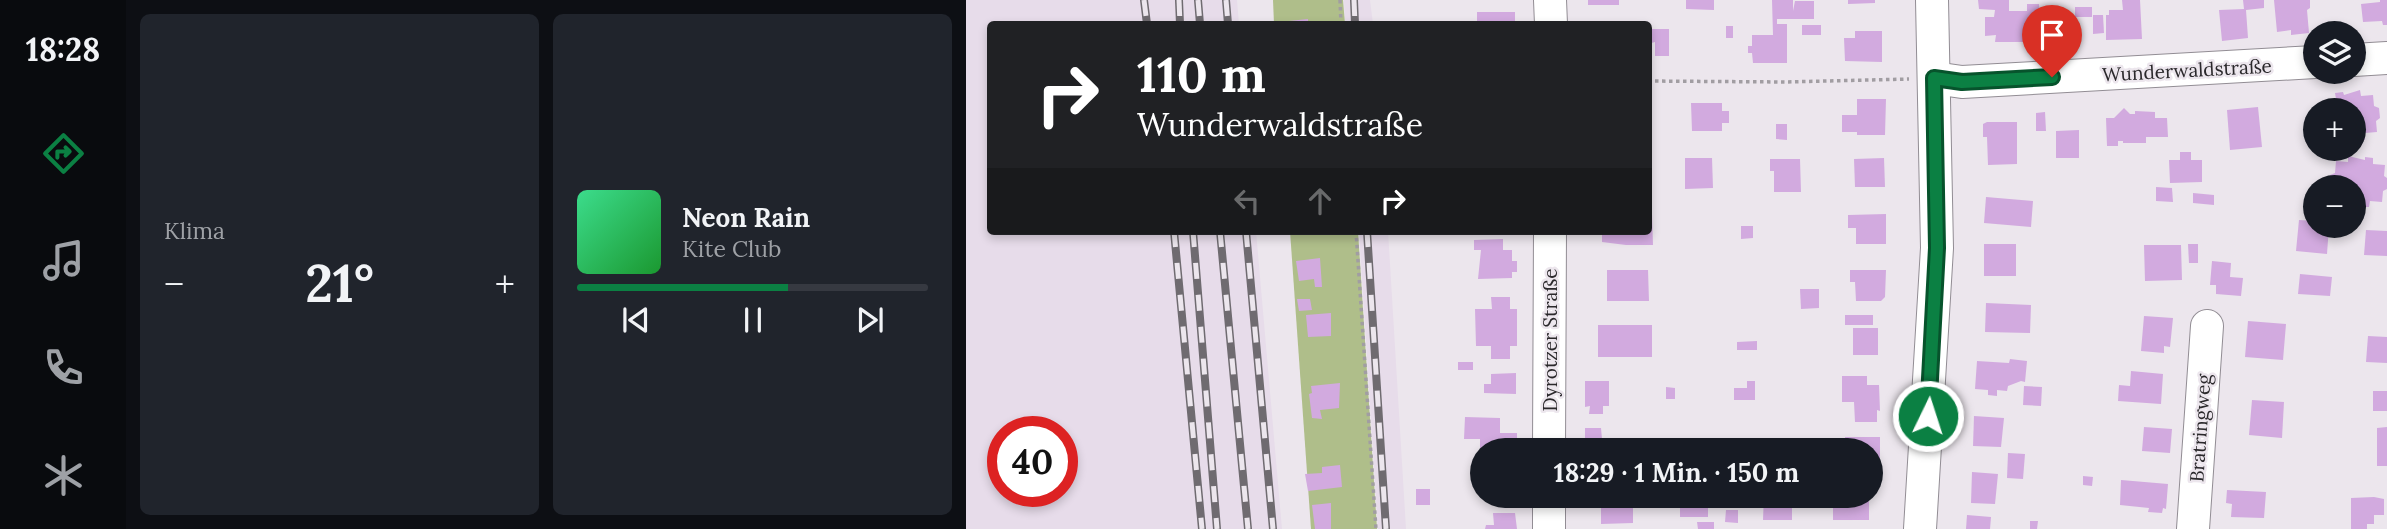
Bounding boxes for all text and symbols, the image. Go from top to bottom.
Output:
pin [2022,5,2082,77]
icon: arrive [2033,16,2071,54]
map controls [2303,21,2366,238]
button: layers [2303,21,2366,84]
text: 18:28 [26,29,100,70]
text: 110 m [1137,43,1266,105]
icon: right [1022,49,1113,140]
street label: Wunderwaldstraße [2102,54,2272,86]
button: + [2303,98,2366,161]
text: Wunderwaldstraße [1137,104,1423,145]
icon: directions [39,129,88,178]
button: − [2303,175,2366,238]
icon: left [1228,182,1266,220]
icon: ahead [1301,182,1339,220]
icon: right [1374,182,1412,220]
text: Neon Rain [682,201,810,234]
text: Klima [164,216,225,245]
text: Kite Club [682,234,781,263]
icon: music [39,236,88,285]
text: 21° [305,250,374,316]
text: − [164,260,184,308]
text: + [495,260,515,308]
street label: Dyrotzer Straße [1538,268,1562,412]
icon: previous [617,301,655,339]
icon: pause [734,301,772,339]
icon: next [851,301,889,339]
icon: phone [39,343,88,392]
street label: Bratringweg [2184,373,2216,483]
position arrow [1891,379,1965,453]
speed limit sign: 40 [987,416,1078,507]
icon: climate [39,451,88,500]
text: 18:29 · 1 Min. · 150 m [1554,456,1799,489]

